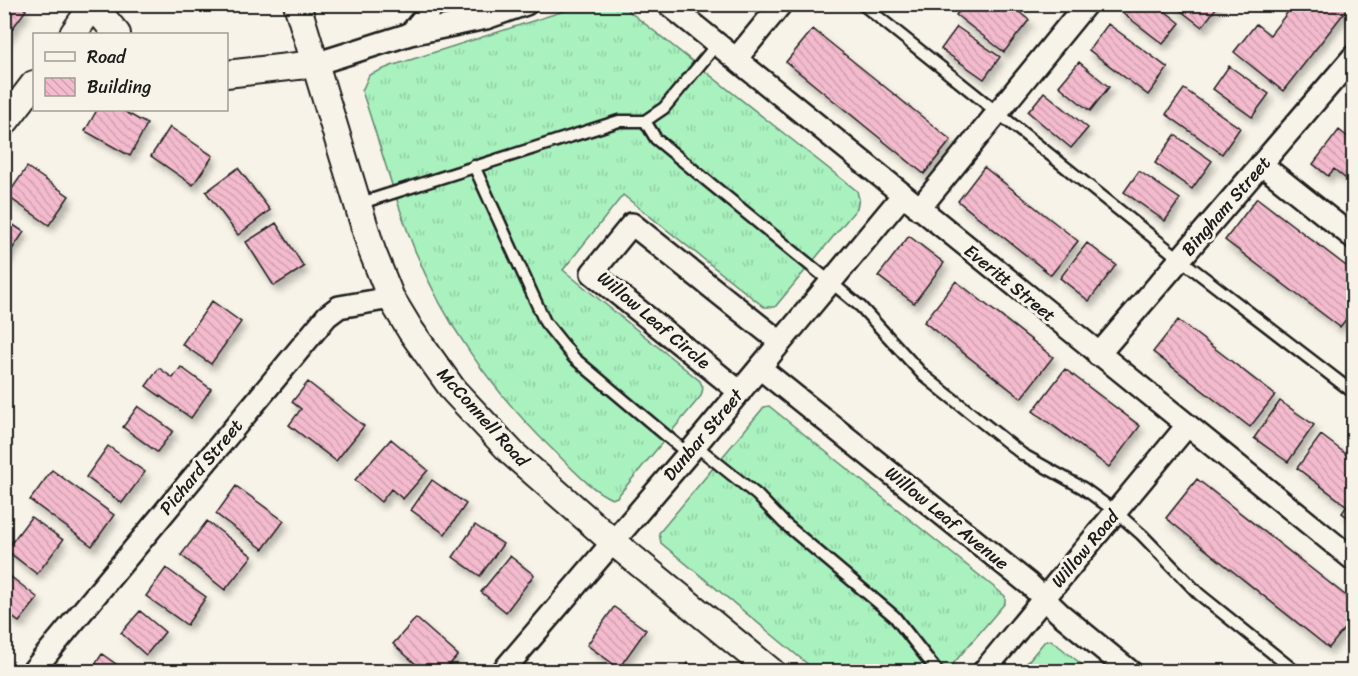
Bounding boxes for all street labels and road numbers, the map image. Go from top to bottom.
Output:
street label: Bingham Street [1173,148,1279,263]
street label: Everitt Street [957,236,1063,331]
street label: Willow Leaf Circle [590,263,718,378]
street label: McConnell Road [429,359,538,476]
street label: Dunbar Street [655,381,752,488]
street label: Pichard Street [151,411,251,522]
street label: Willow Leaf Avenue [878,458,1016,578]
street label: Willow Road [1043,502,1128,595]

